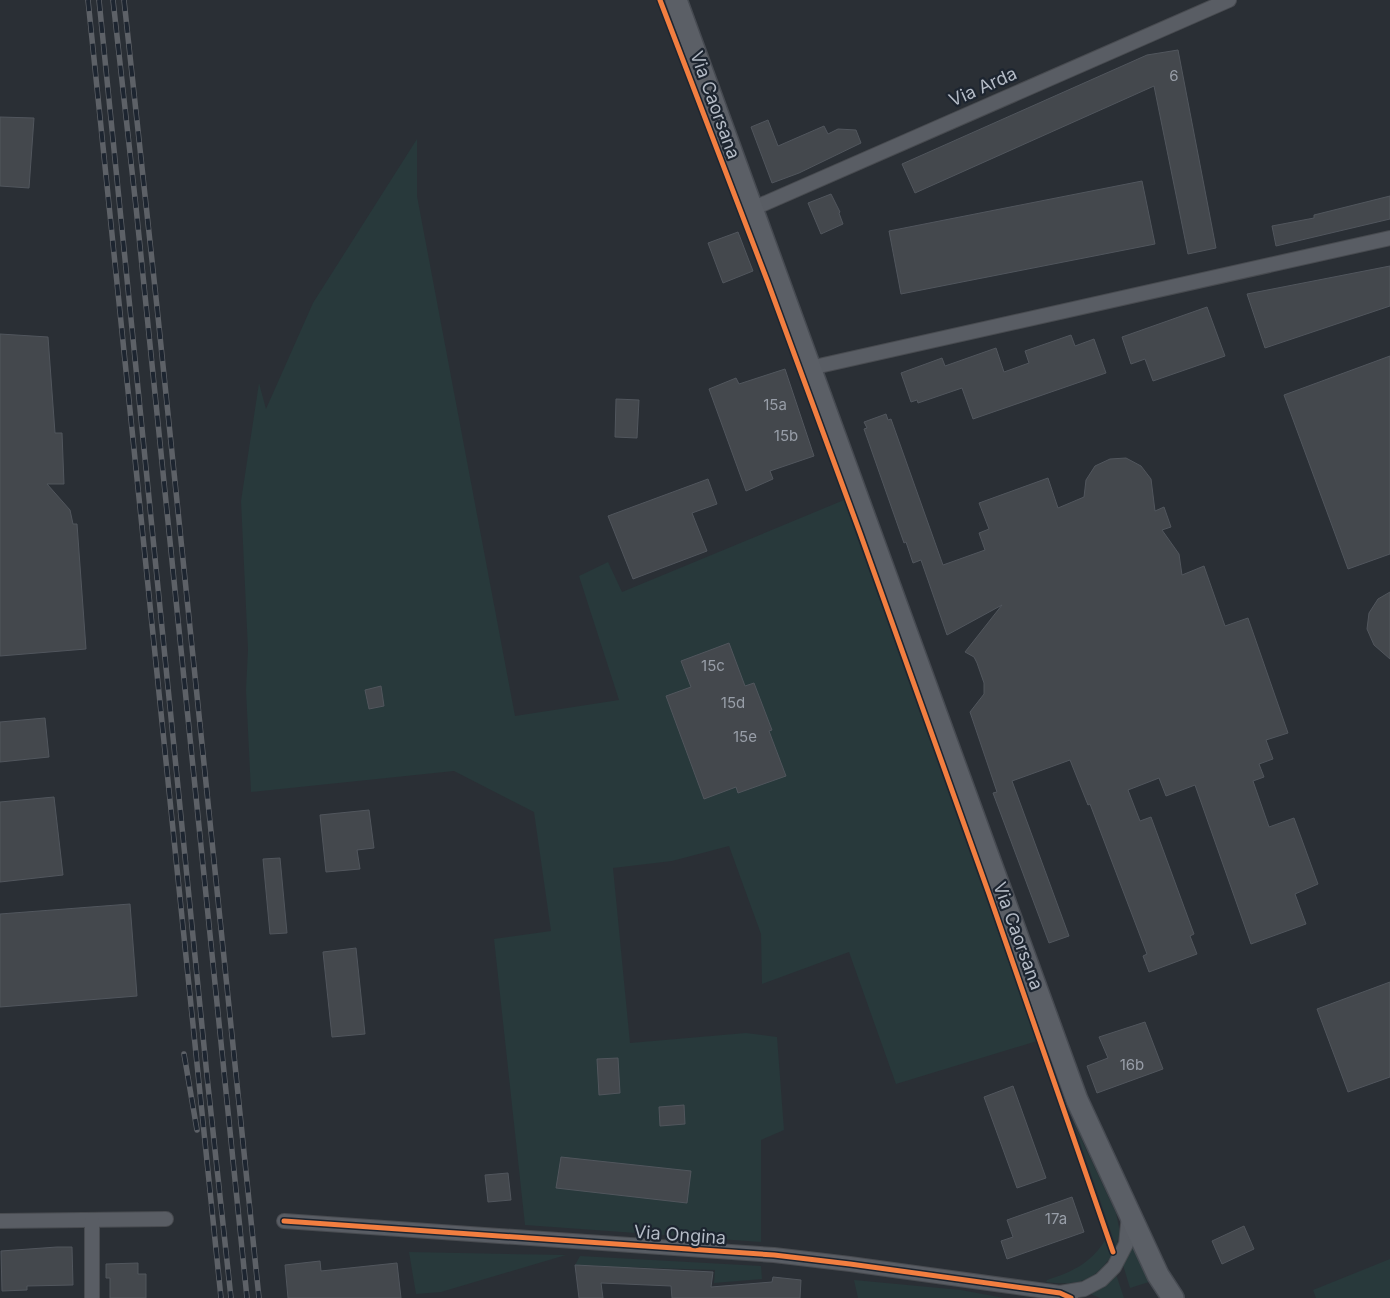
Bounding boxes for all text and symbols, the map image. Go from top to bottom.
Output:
street label: Via Caorsana [686,48,745,162]
street label: Via Arda [946,62,1020,111]
house number: 6 [1169,66,1179,85]
house number: 15a [763,395,787,414]
house number: 15b [774,426,798,445]
house number: 15c [701,656,725,675]
house number: 15d [721,693,745,712]
house number: 15e [733,727,757,746]
street label: Via Caorsana [989,879,1048,993]
house number: 16b [1120,1055,1144,1074]
house number: 17a [1045,1209,1067,1228]
street label: Via Ongina [633,1221,727,1248]

